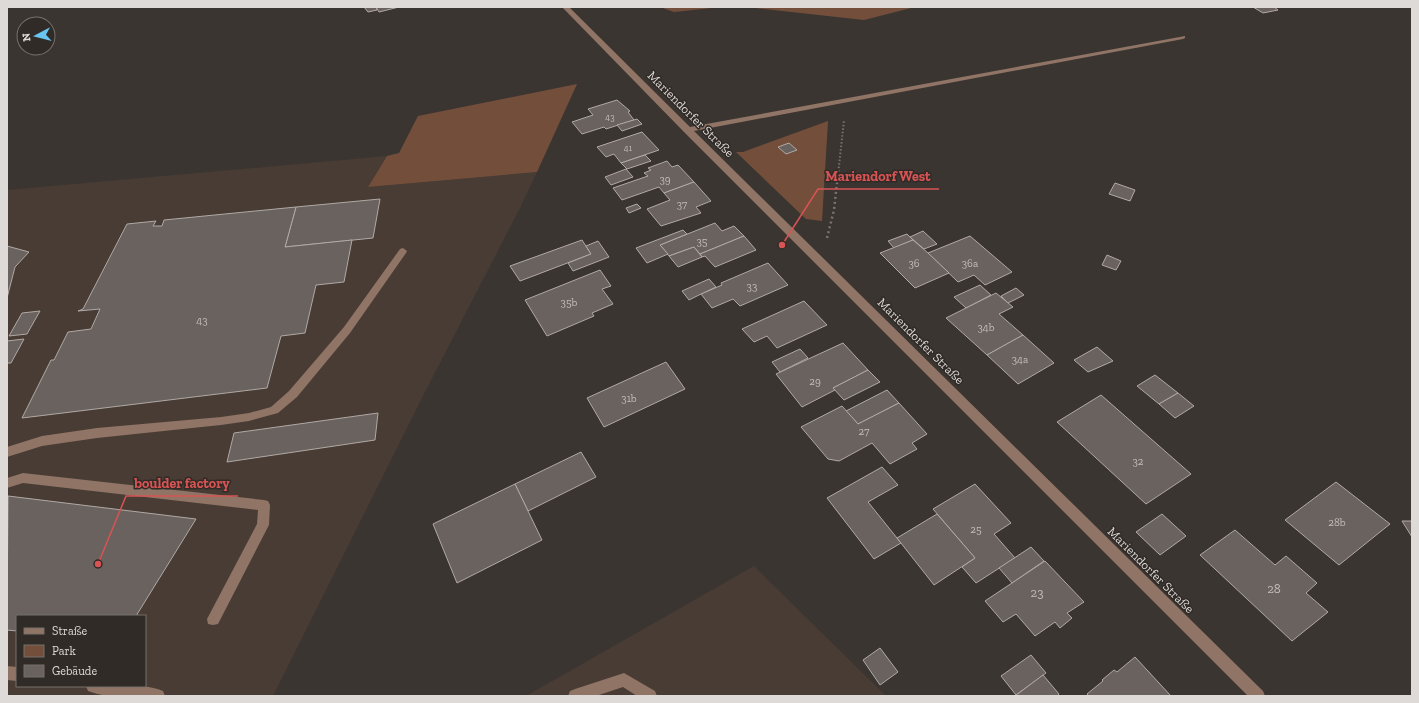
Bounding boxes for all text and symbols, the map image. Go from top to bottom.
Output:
north arrow [16,16,56,56]
text: N [20,32,34,42]
street label: Mariendorfer Straße [645,68,737,160]
house number: 43 [605,112,615,122]
house number: 41 [624,143,633,153]
callout: Mariendorf West [818,163,939,189]
text: Mariendorf West [825,168,931,185]
house number: 39 [659,173,671,186]
house number: 37 [677,198,687,211]
house number: 35 [696,235,708,248]
house number: 36 [908,257,920,270]
house number: 36a [962,257,979,270]
house number: 33 [747,280,757,293]
street label: Mariendorfer Straße [875,295,967,387]
house number: 35b [561,296,578,309]
house number: 43 [196,314,208,327]
house number: 34b [977,321,995,334]
house number: 34a [1012,353,1029,366]
house number: 29 [809,375,821,388]
house number: 31b [621,392,637,405]
house number: 27 [859,425,869,438]
house number: 32 [1132,455,1144,468]
callout: boulder factory [126,470,238,496]
text: boulder factory [133,475,230,492]
house number: 28b [1328,516,1346,529]
house number: 25 [970,523,982,536]
street label: Mariendorfer Straße [1105,524,1197,616]
house number: 28 [1267,581,1281,596]
house number: 23 [1030,585,1044,600]
legend [16,615,146,687]
text: Straße [52,624,88,638]
text: Park [52,644,77,658]
text: Gebäude [52,664,97,678]

